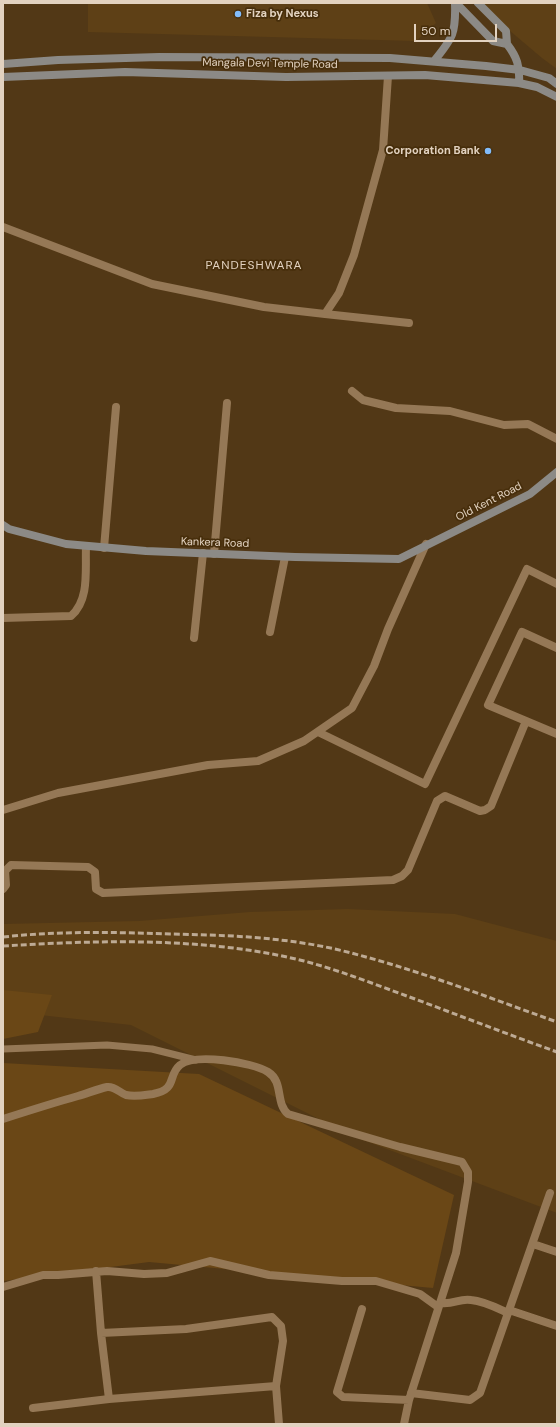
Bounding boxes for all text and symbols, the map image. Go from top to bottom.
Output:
place label: Fiza by Nexus [246,7,319,21]
marker: Fiza by Nexus [233,9,243,19]
scale bar [416,16,499,42]
text: 50 m [421,23,450,39]
street label: Mangala Devi Temple Road [202,56,338,72]
place label: Corporation Bank [385,144,480,158]
marker: Corporation Bank [483,146,493,156]
district label: PANDESHWARA [205,259,303,273]
street label: Old Kent Road [454,480,524,524]
street label: Kankera Road [181,535,249,551]

